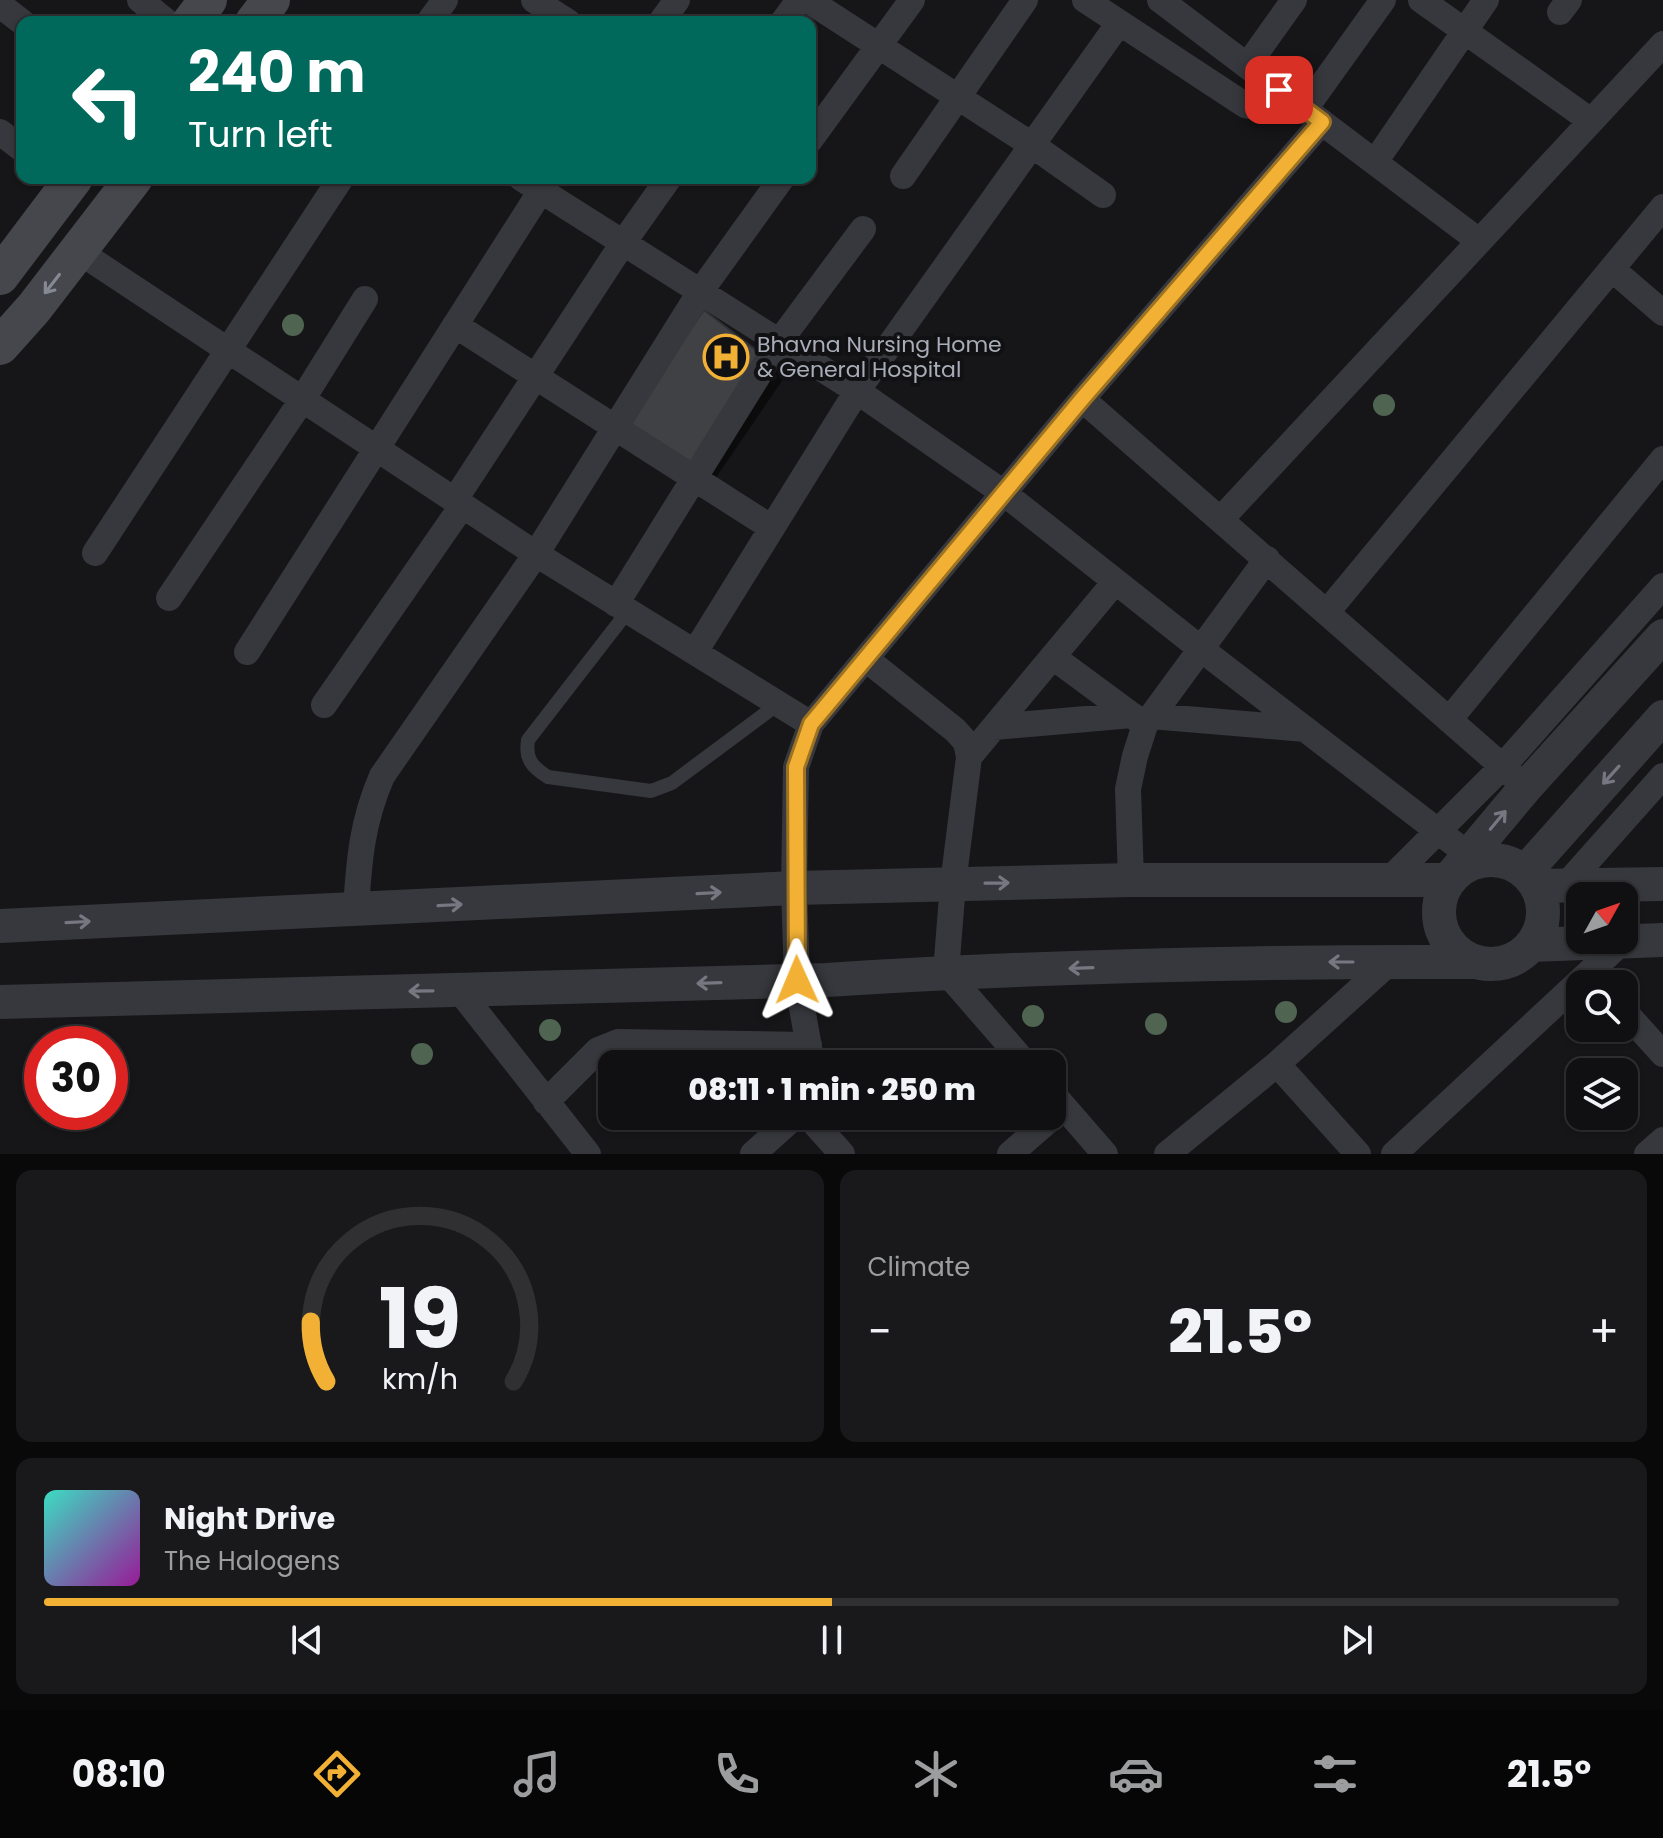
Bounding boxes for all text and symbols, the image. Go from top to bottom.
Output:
text: 240 m [188,33,366,112]
icon: left [56,48,160,152]
pin [1245,56,1313,124]
icon: arrive [1257,68,1301,112]
text: Turn left [188,109,333,160]
one-way arrow [44,273,61,294]
place label: Bhavna Nursing Home & General Hospital [757,329,1002,385]
hospital icon: Bhavna Nursing Home & General Hospital [702,333,750,381]
one-way arrow [1602,765,1620,785]
one-way arrow [1489,811,1507,831]
one-way arrow [983,875,1010,890]
north arrow [1566,882,1638,954]
map controls [1566,882,1638,1130]
one-way arrow [695,885,722,900]
one-way arrow [436,897,462,912]
one-way arrow [64,914,91,929]
position arrow [755,938,839,1022]
one-way arrow [1328,954,1355,970]
one-way arrow [1068,961,1095,976]
button: search [1566,970,1638,1042]
one-way arrow [696,976,723,991]
one-way arrow [408,984,435,999]
speed limit sign: 30 [24,1026,128,1130]
button: layers [1566,1058,1638,1130]
text: 08:11 · 1 min · 250 m [688,1068,976,1111]
text: Climate [868,1249,970,1285]
text: 19 [379,1261,461,1377]
text: 21.5° [1169,1290,1312,1374]
text: − [868,1301,892,1362]
text: + [1589,1301,1619,1362]
text: km/h [382,1359,458,1399]
text: Night Drive [164,1497,335,1540]
text: The Halogens [164,1543,340,1579]
icon: previous [285,1618,329,1662]
icon: pause [810,1618,854,1662]
icon: next [1335,1618,1379,1662]
icon: directions [309,1746,365,1802]
icon: music [509,1746,565,1802]
icon: phone [709,1746,765,1802]
icon: climate [908,1746,964,1802]
icon: car [1108,1746,1164,1802]
icon: filters [1307,1746,1363,1802]
text: 08:10 [72,1749,166,1800]
text: 21.5° [1507,1749,1591,1800]

